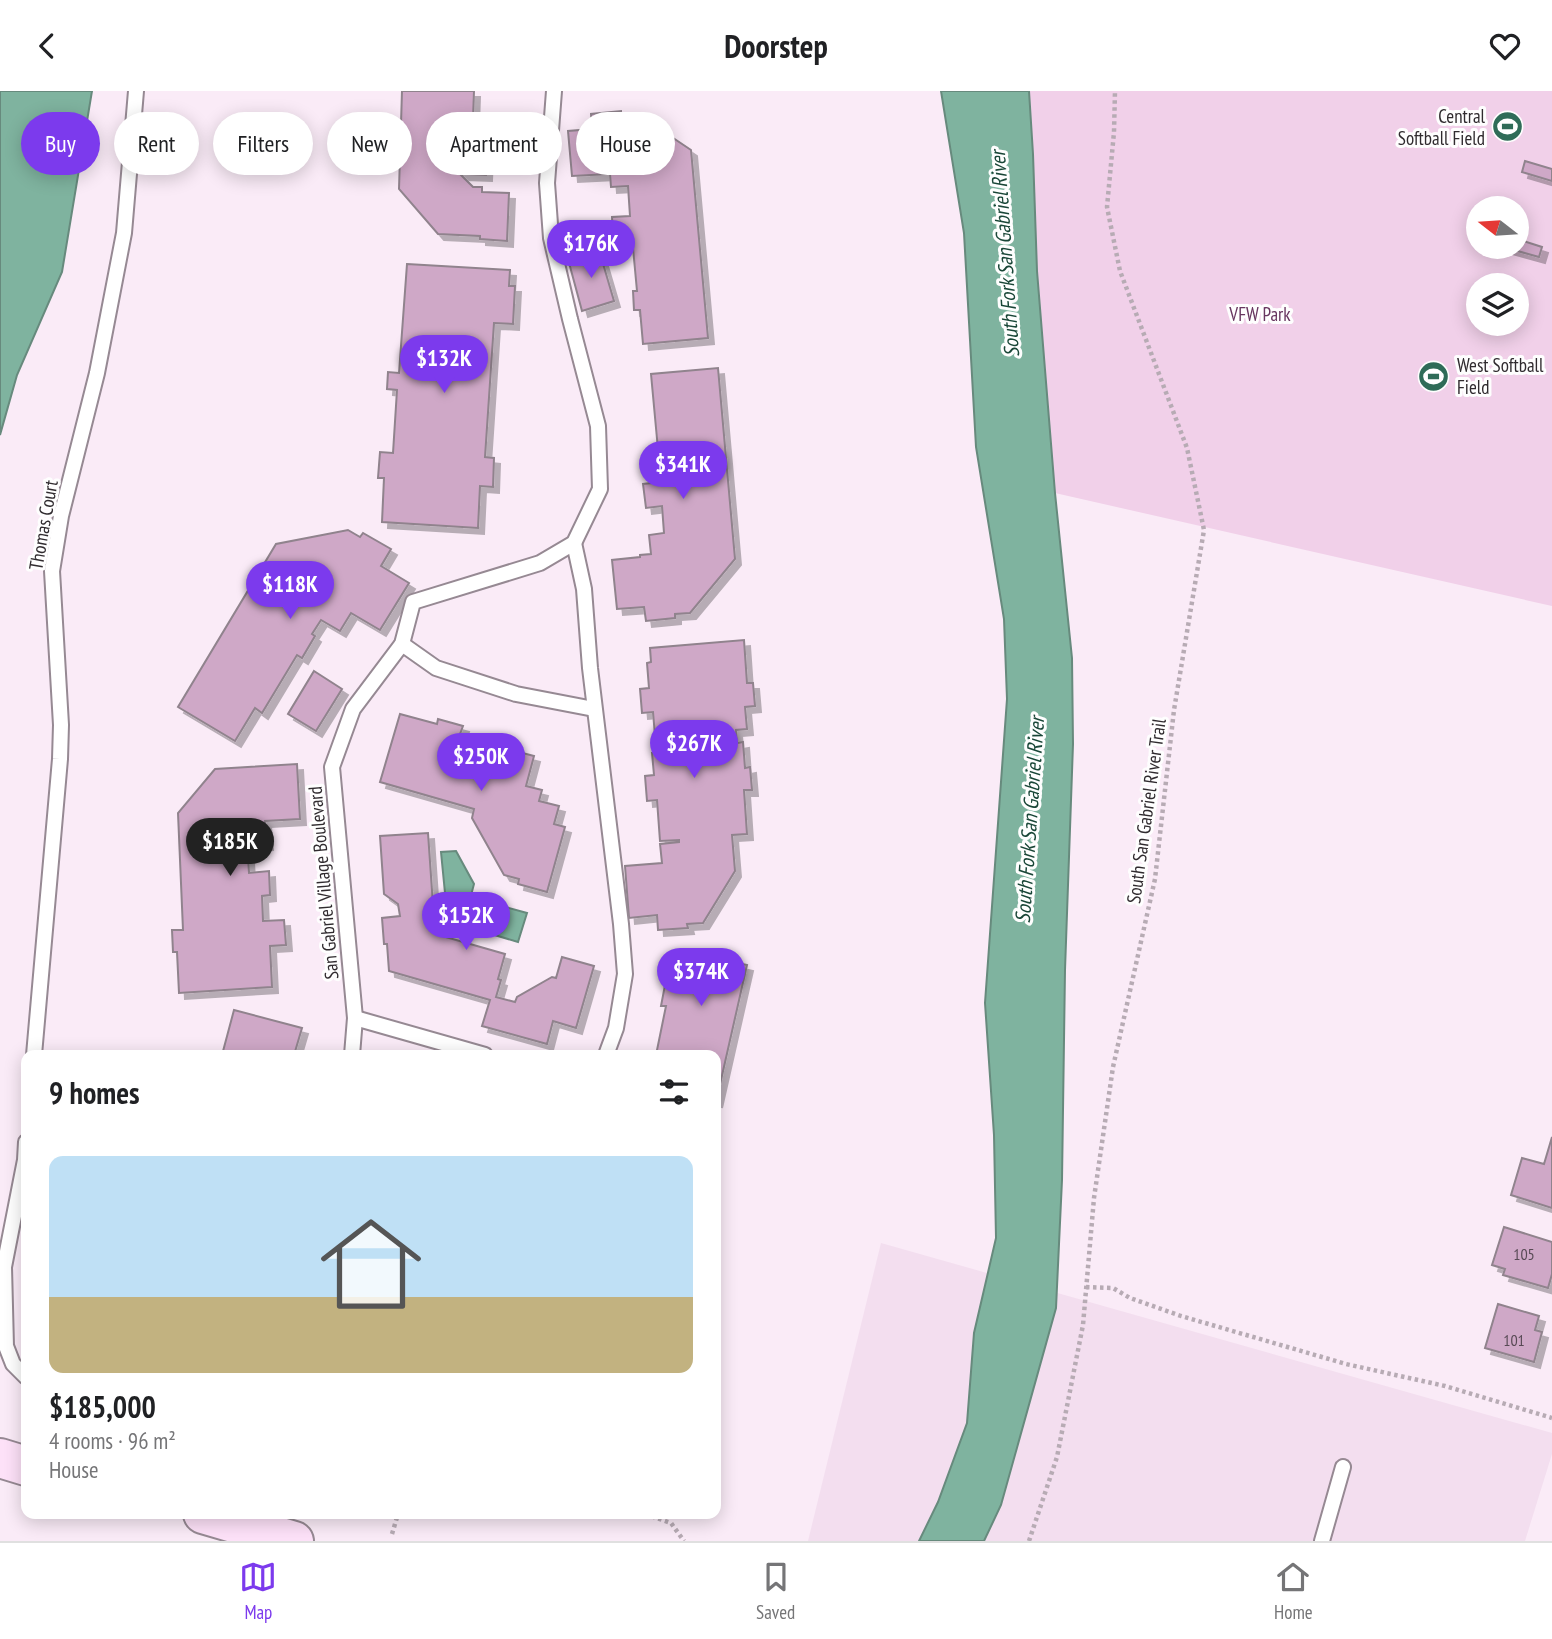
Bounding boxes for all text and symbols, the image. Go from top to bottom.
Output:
text: Doorstep [724,25,828,67]
icon: back [28,27,66,65]
icon: heart [1486,27,1524,65]
place label: Central Softball Field [1398,104,1486,150]
sports icon: Central Softball Field [1491,110,1525,144]
chip: Buy [21,112,100,175]
chip: Rent [114,112,199,175]
chip: Filters [213,112,313,175]
chip: New [327,112,412,175]
chip: Apartment [426,112,562,175]
chip: House [576,112,675,175]
water label: South Fork San Gabriel River [984,147,1025,358]
north arrow [1466,196,1530,259]
map controls [1466,196,1529,336]
pin: $176K [542,221,640,280]
text: $176K [563,228,619,257]
button: layers [1466,273,1529,336]
park label: VFW Park [1228,302,1291,326]
pin: $132K [395,335,493,395]
text: $132K [416,343,472,372]
place label: West Softball Field [1457,353,1544,399]
sports icon: West Softball Field [1417,359,1451,393]
pin: $341K [634,441,732,501]
text: $341K [655,449,711,478]
street label: Thomas Court [23,477,63,572]
pin: $118K [241,561,339,621]
text: $118K [262,569,318,598]
water label: South Fork San Gabriel River [1009,713,1050,924]
street label: South San Gabriel River Trail [1121,716,1171,905]
pin: $267K [645,721,743,780]
text: $267K [666,728,722,757]
pin: $250K [432,733,530,793]
text: $250K [453,741,509,770]
street label: San Gabriel Village Boulevard [303,785,343,981]
pin: $185K [181,819,279,878]
text: $185K [202,826,258,855]
pin: $152K [417,893,515,952]
text: $152K [438,900,494,929]
pin: $374K [652,949,750,1008]
text: $374K [673,956,729,985]
text: 9 homes [49,1073,140,1112]
icon: filters [655,1073,693,1111]
icon: home [308,1201,434,1327]
house number: 105 [1513,1244,1535,1264]
house number: 101 [1503,1330,1525,1350]
text: $185,000 [49,1387,156,1426]
text: 4 rooms · 96 m² [49,1426,176,1455]
text: House [49,1455,99,1484]
tab: Map [239,1558,277,1624]
tab: Saved [756,1558,795,1624]
tab: Home [1274,1558,1313,1624]

